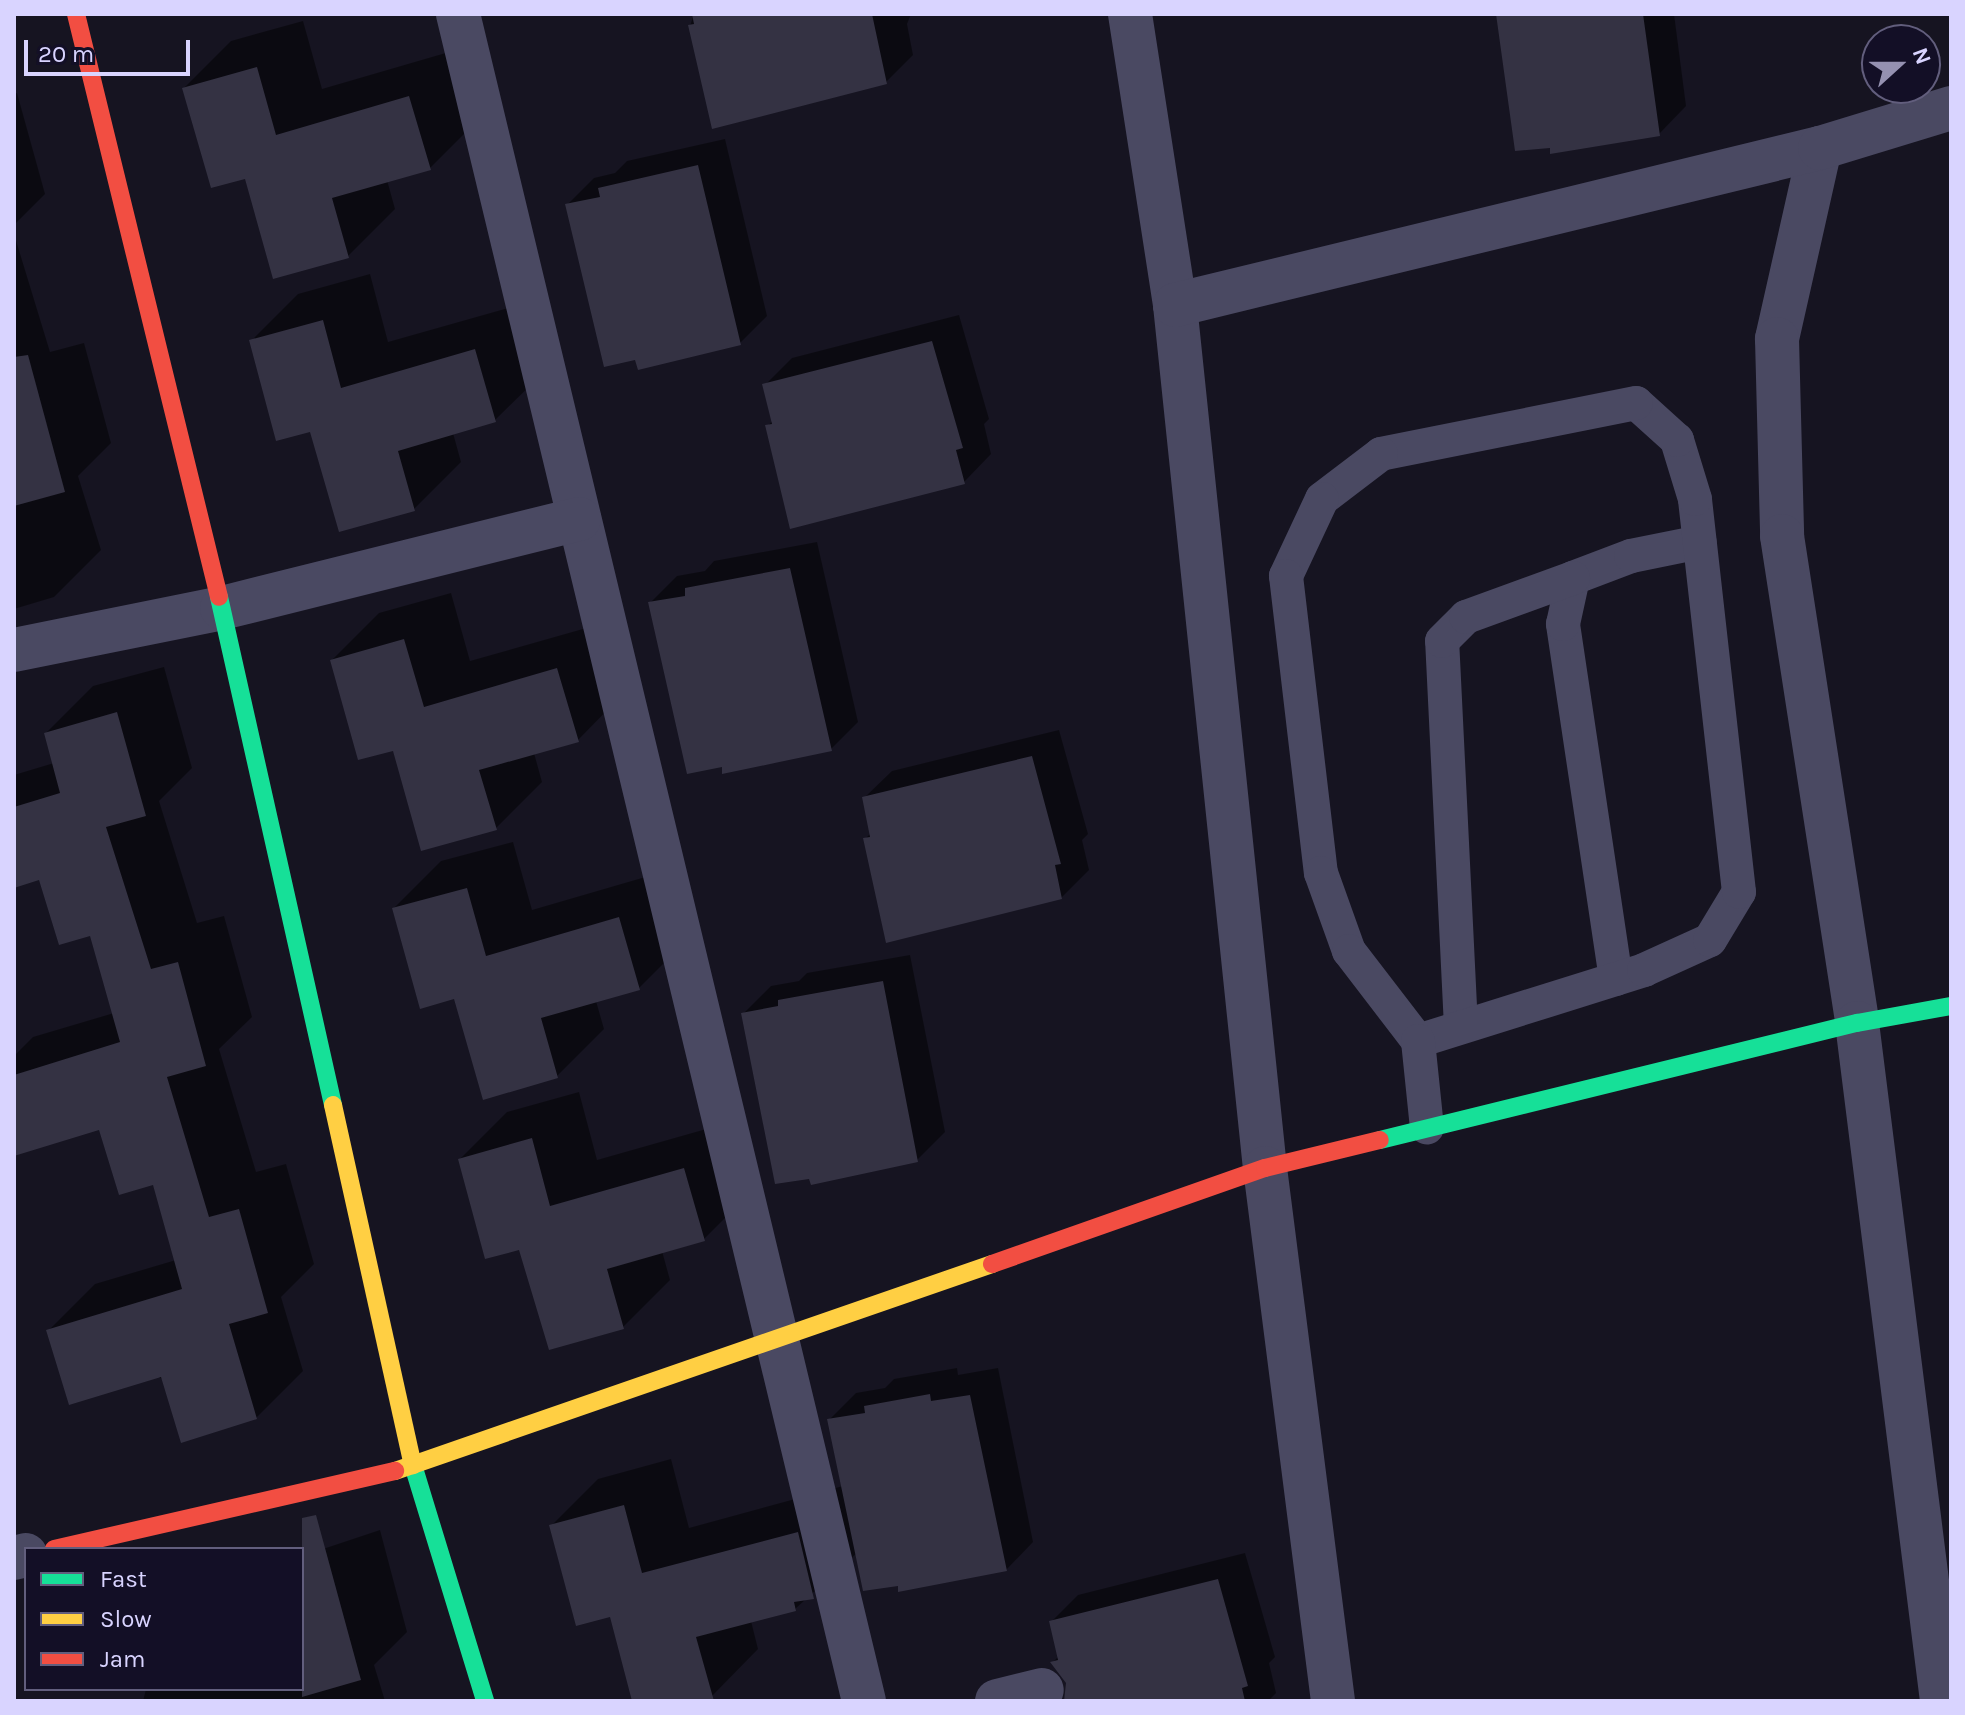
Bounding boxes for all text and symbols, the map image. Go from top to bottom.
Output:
scale bar [28,24,194,74]
north arrow [1861,24,1941,104]
text: 20 m [38,40,94,68]
text: N [1907,44,1937,68]
legend [24,1547,304,1691]
text: Fast [100,1565,147,1593]
text: Slow [100,1605,152,1633]
text: Jam [100,1645,145,1673]

